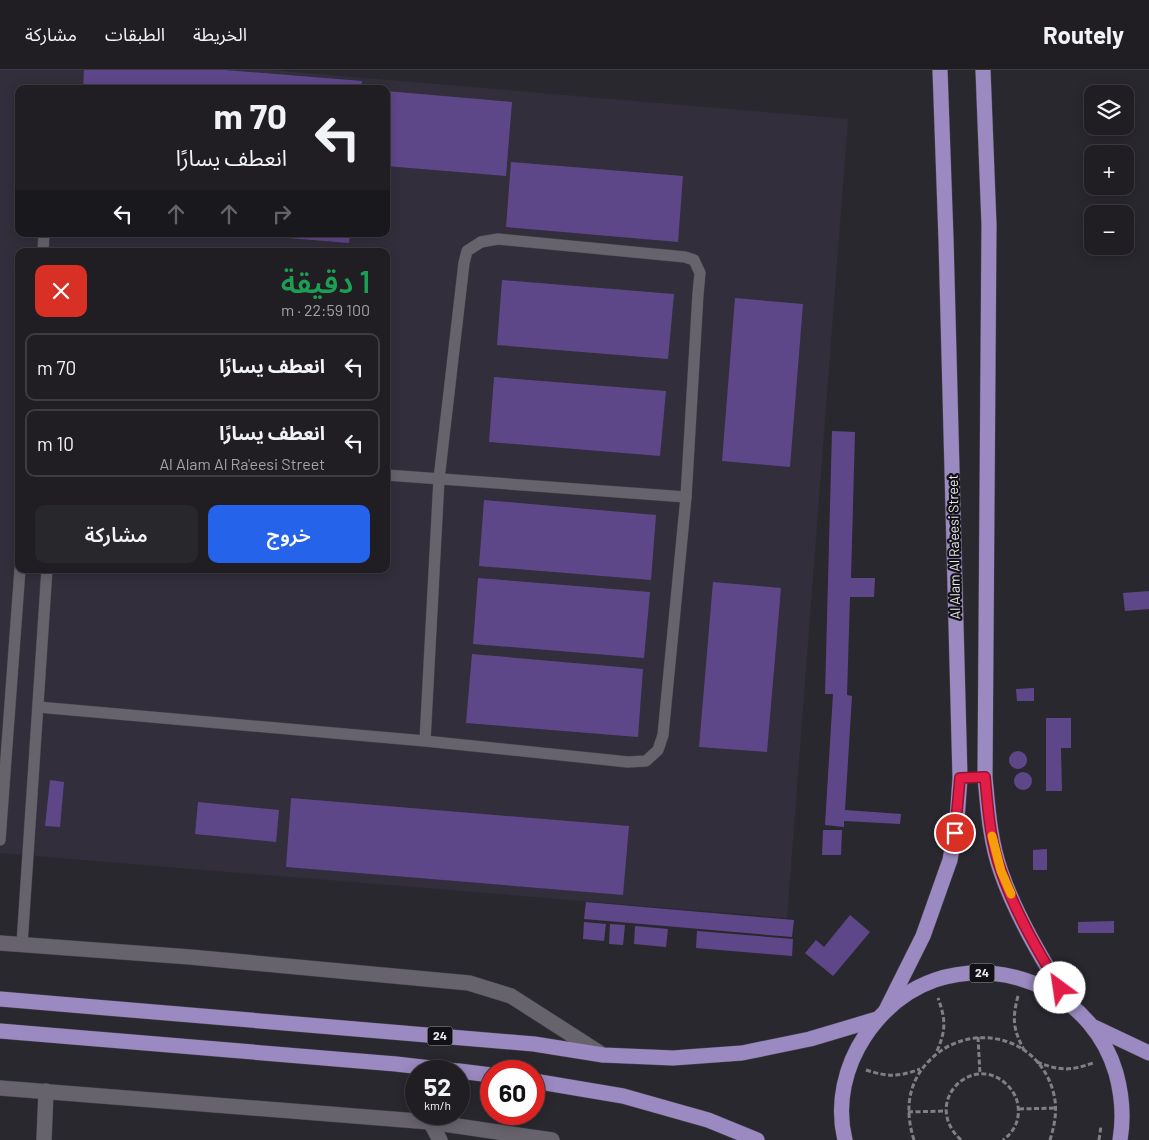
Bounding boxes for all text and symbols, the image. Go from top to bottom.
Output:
text: Routely [1043,20,1124,49]
text: مشاركة [25,23,77,45]
text: الطبقات [105,23,165,45]
text: الخريطة [193,23,247,45]
map controls [1084,85,1134,255]
button: layers [1084,85,1134,135]
text: 70 m [213,94,287,136]
icon: left [305,105,370,170]
text: انعطف يسارًا [176,144,287,170]
button: + [1084,145,1134,195]
icon: left [109,200,137,228]
icon: ahead [162,200,190,228]
icon: ahead [215,200,243,228]
icon: right [268,200,296,228]
button: − [1084,205,1134,255]
text: 1 دقيقة [281,263,370,299]
button: close [35,265,87,317]
text: 100 m · 22:59 [281,300,370,319]
icon: left [340,353,368,381]
text: انعطف يسارًا [219,354,325,377]
text: 70 m [37,356,76,379]
text: انعطف يسارًا [219,421,325,444]
icon: left [340,429,368,457]
text: 10 m [37,432,74,455]
text: Al Alam Al Ra'eesi Street [159,454,325,473]
street label: Al Alam Al Ra'eesi Street [944,474,963,620]
button: مشاركة [35,505,198,563]
button: خروج [208,505,370,563]
pin [934,812,976,854]
icon: arrive [941,819,969,847]
position arrow [1033,961,1085,1013]
road number: 24 [970,964,994,982]
road number: 24 [428,1026,452,1046]
speed limit sign: 60 [480,1060,545,1125]
text: 52 [424,1071,451,1101]
text: km/h [424,1098,451,1112]

